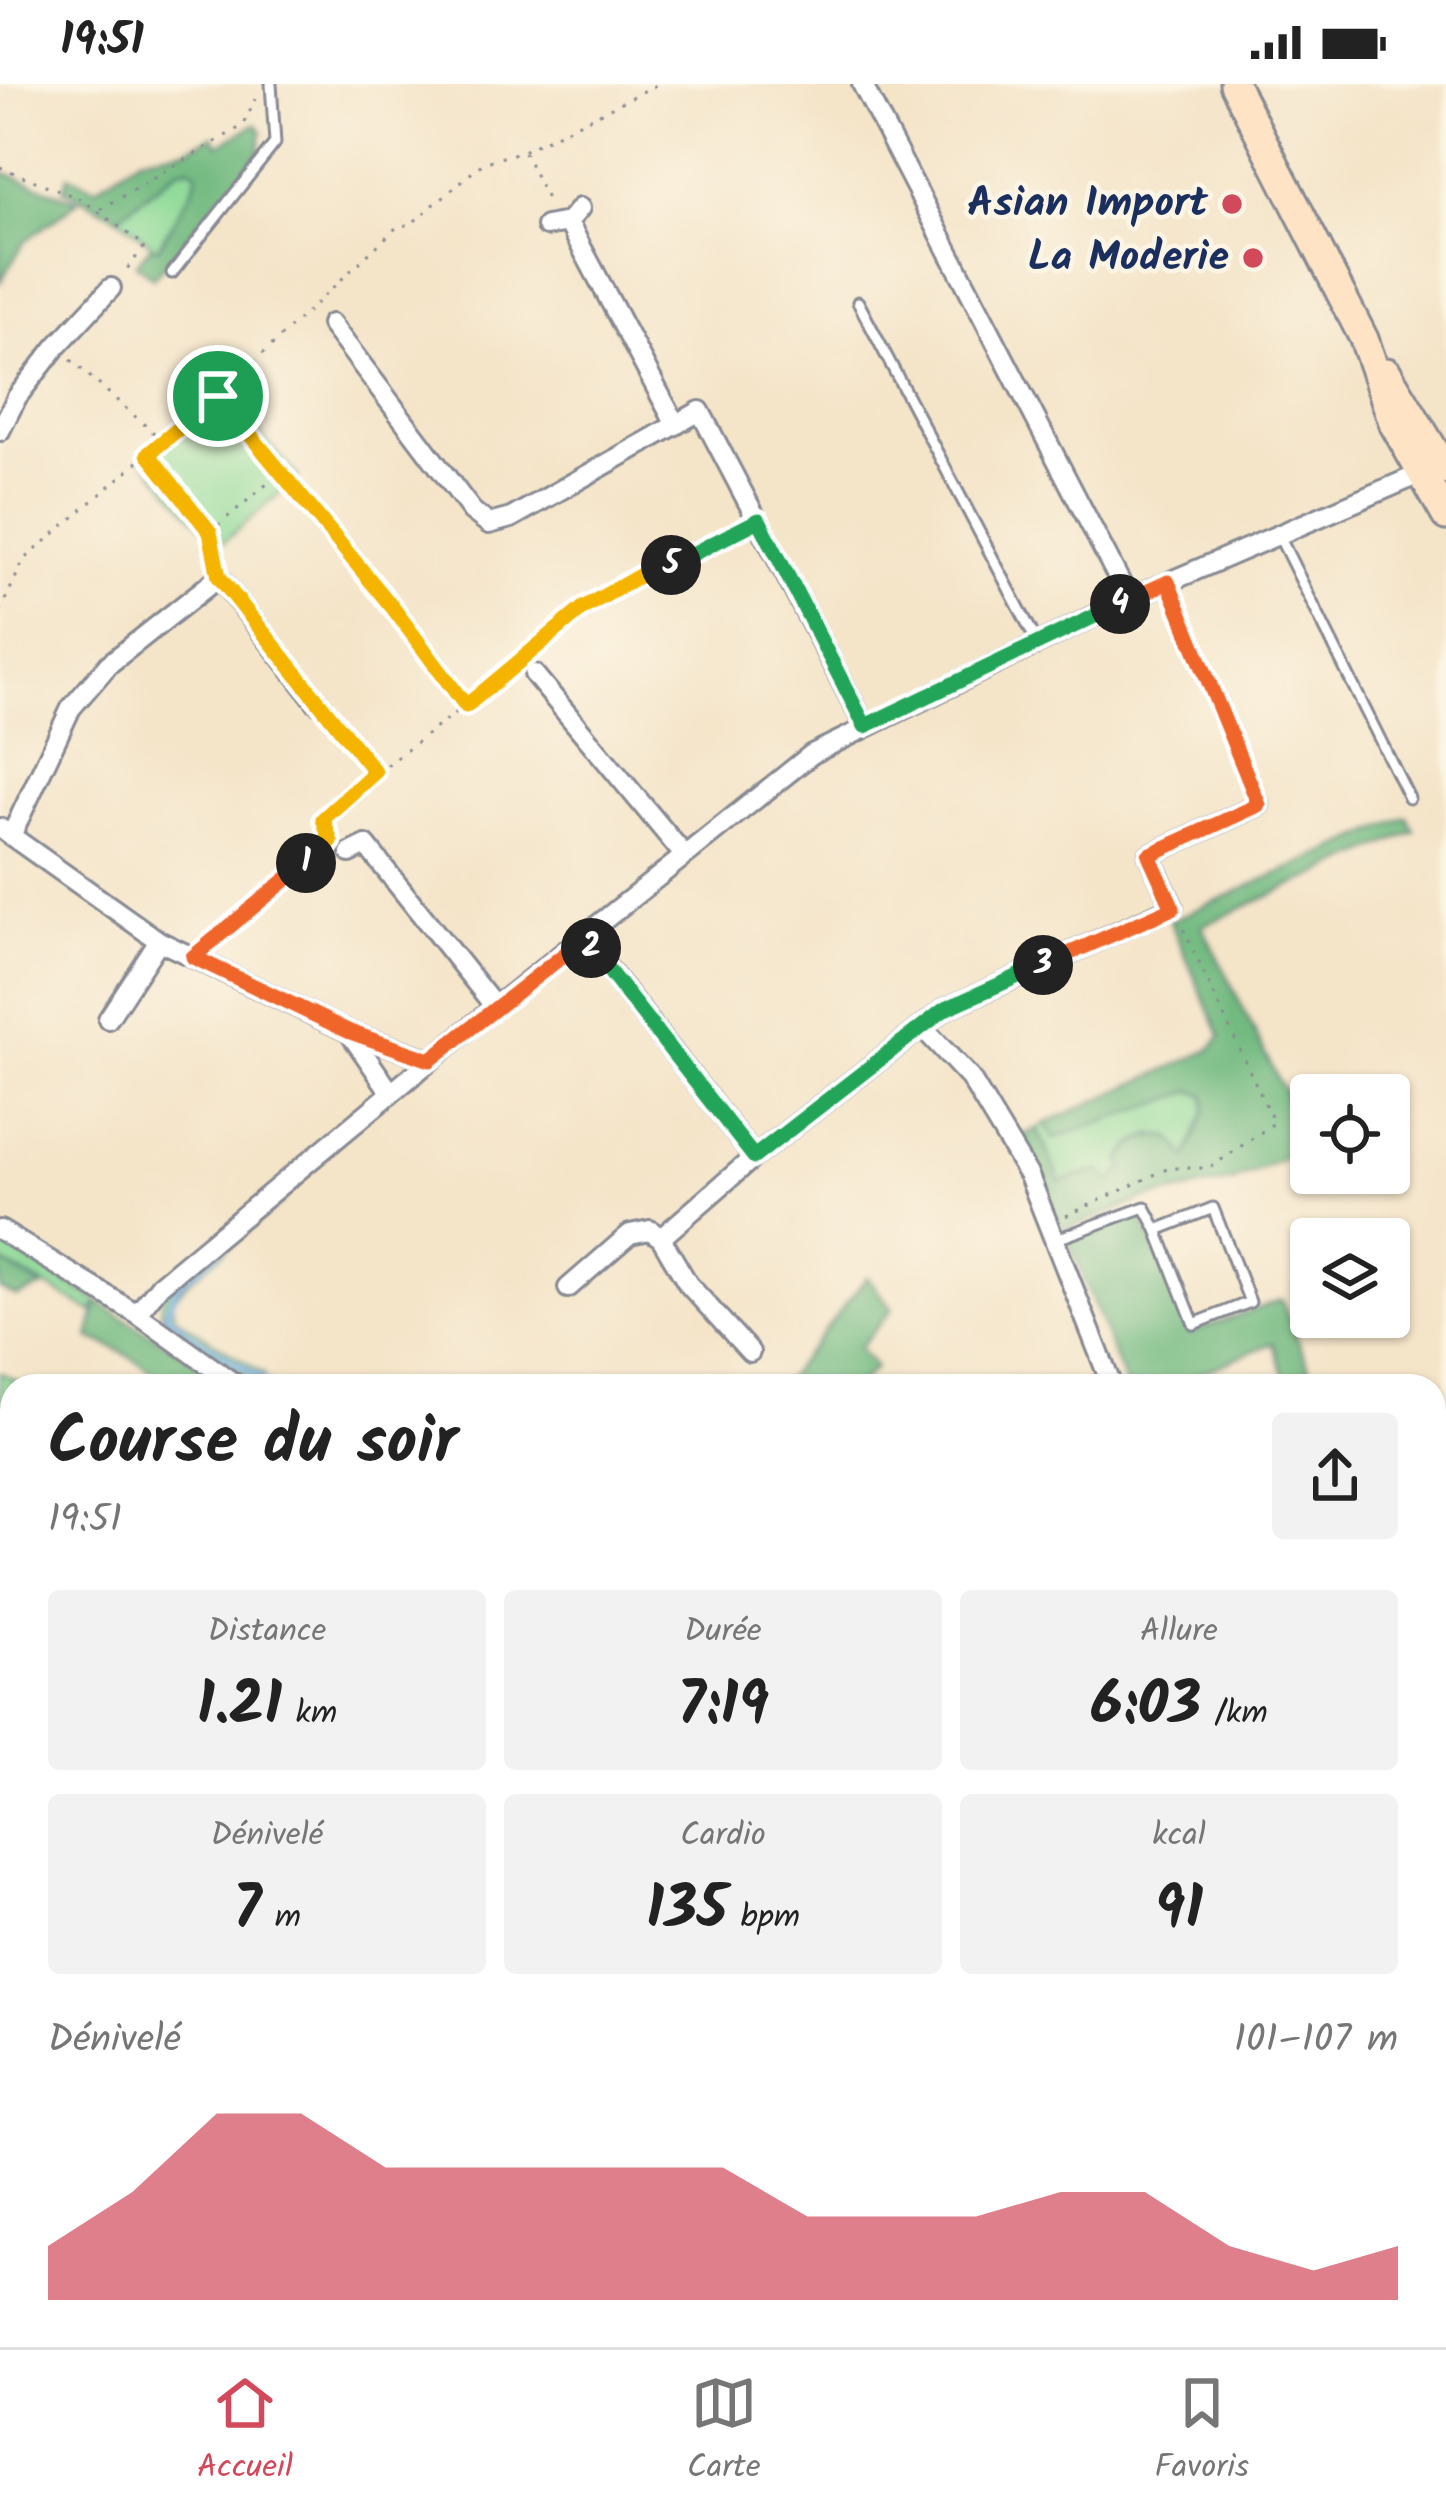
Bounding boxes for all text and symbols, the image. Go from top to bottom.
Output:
text: 19:51 [60,6,144,78]
place label: Asian Import [967,171,1209,238]
marker: Asian Import [1219,191,1245,217]
place label: La Moderie [1028,225,1229,292]
marker: La Moderie [1240,245,1266,271]
pin [167,345,269,447]
icon: arrive [185,363,251,429]
pin: 5 [641,535,701,595]
text: 5 [663,538,679,591]
pin: 4 [1090,574,1150,634]
text: 4 [1111,577,1129,630]
pin: 1 [276,833,336,893]
text: 1 [301,836,311,889]
pin: 2 [561,918,621,978]
text: 2 [581,921,601,974]
pin: 3 [1013,935,1073,995]
text: 3 [1034,938,1052,991]
map controls [1290,1074,1410,1338]
button: locate [1290,1074,1410,1194]
button: layers [1290,1218,1410,1338]
text: Course du soir [48,1392,458,1497]
button: share [1272,1413,1398,1539]
text: 19:51 [48,1490,122,1552]
text: Distance [208,1606,326,1659]
text: Durée [684,1606,762,1659]
text: Allure [1140,1606,1218,1659]
text: 1.21 [197,1659,282,1755]
text: 7:19 [677,1659,769,1755]
text: 6:03 [1090,1659,1201,1755]
text: km [282,1688,337,1741]
text: /km [1201,1688,1268,1741]
text: Dénivelé [211,1810,323,1863]
text: Cardio [680,1810,766,1863]
text: kcal [1152,1810,1206,1863]
text: 7 [233,1863,261,1959]
text: 135 [646,1863,727,1959]
text: 91 [1155,1863,1203,1959]
text: m [261,1892,301,1945]
text: bpm [727,1892,800,1945]
text: Dénivelé [48,2010,181,2072]
text: 101–107 m [1234,2010,1398,2072]
tab: Accueil [197,2370,293,2495]
tab: Carte [687,2370,761,2495]
tab: Favoris [1155,2370,1249,2495]

